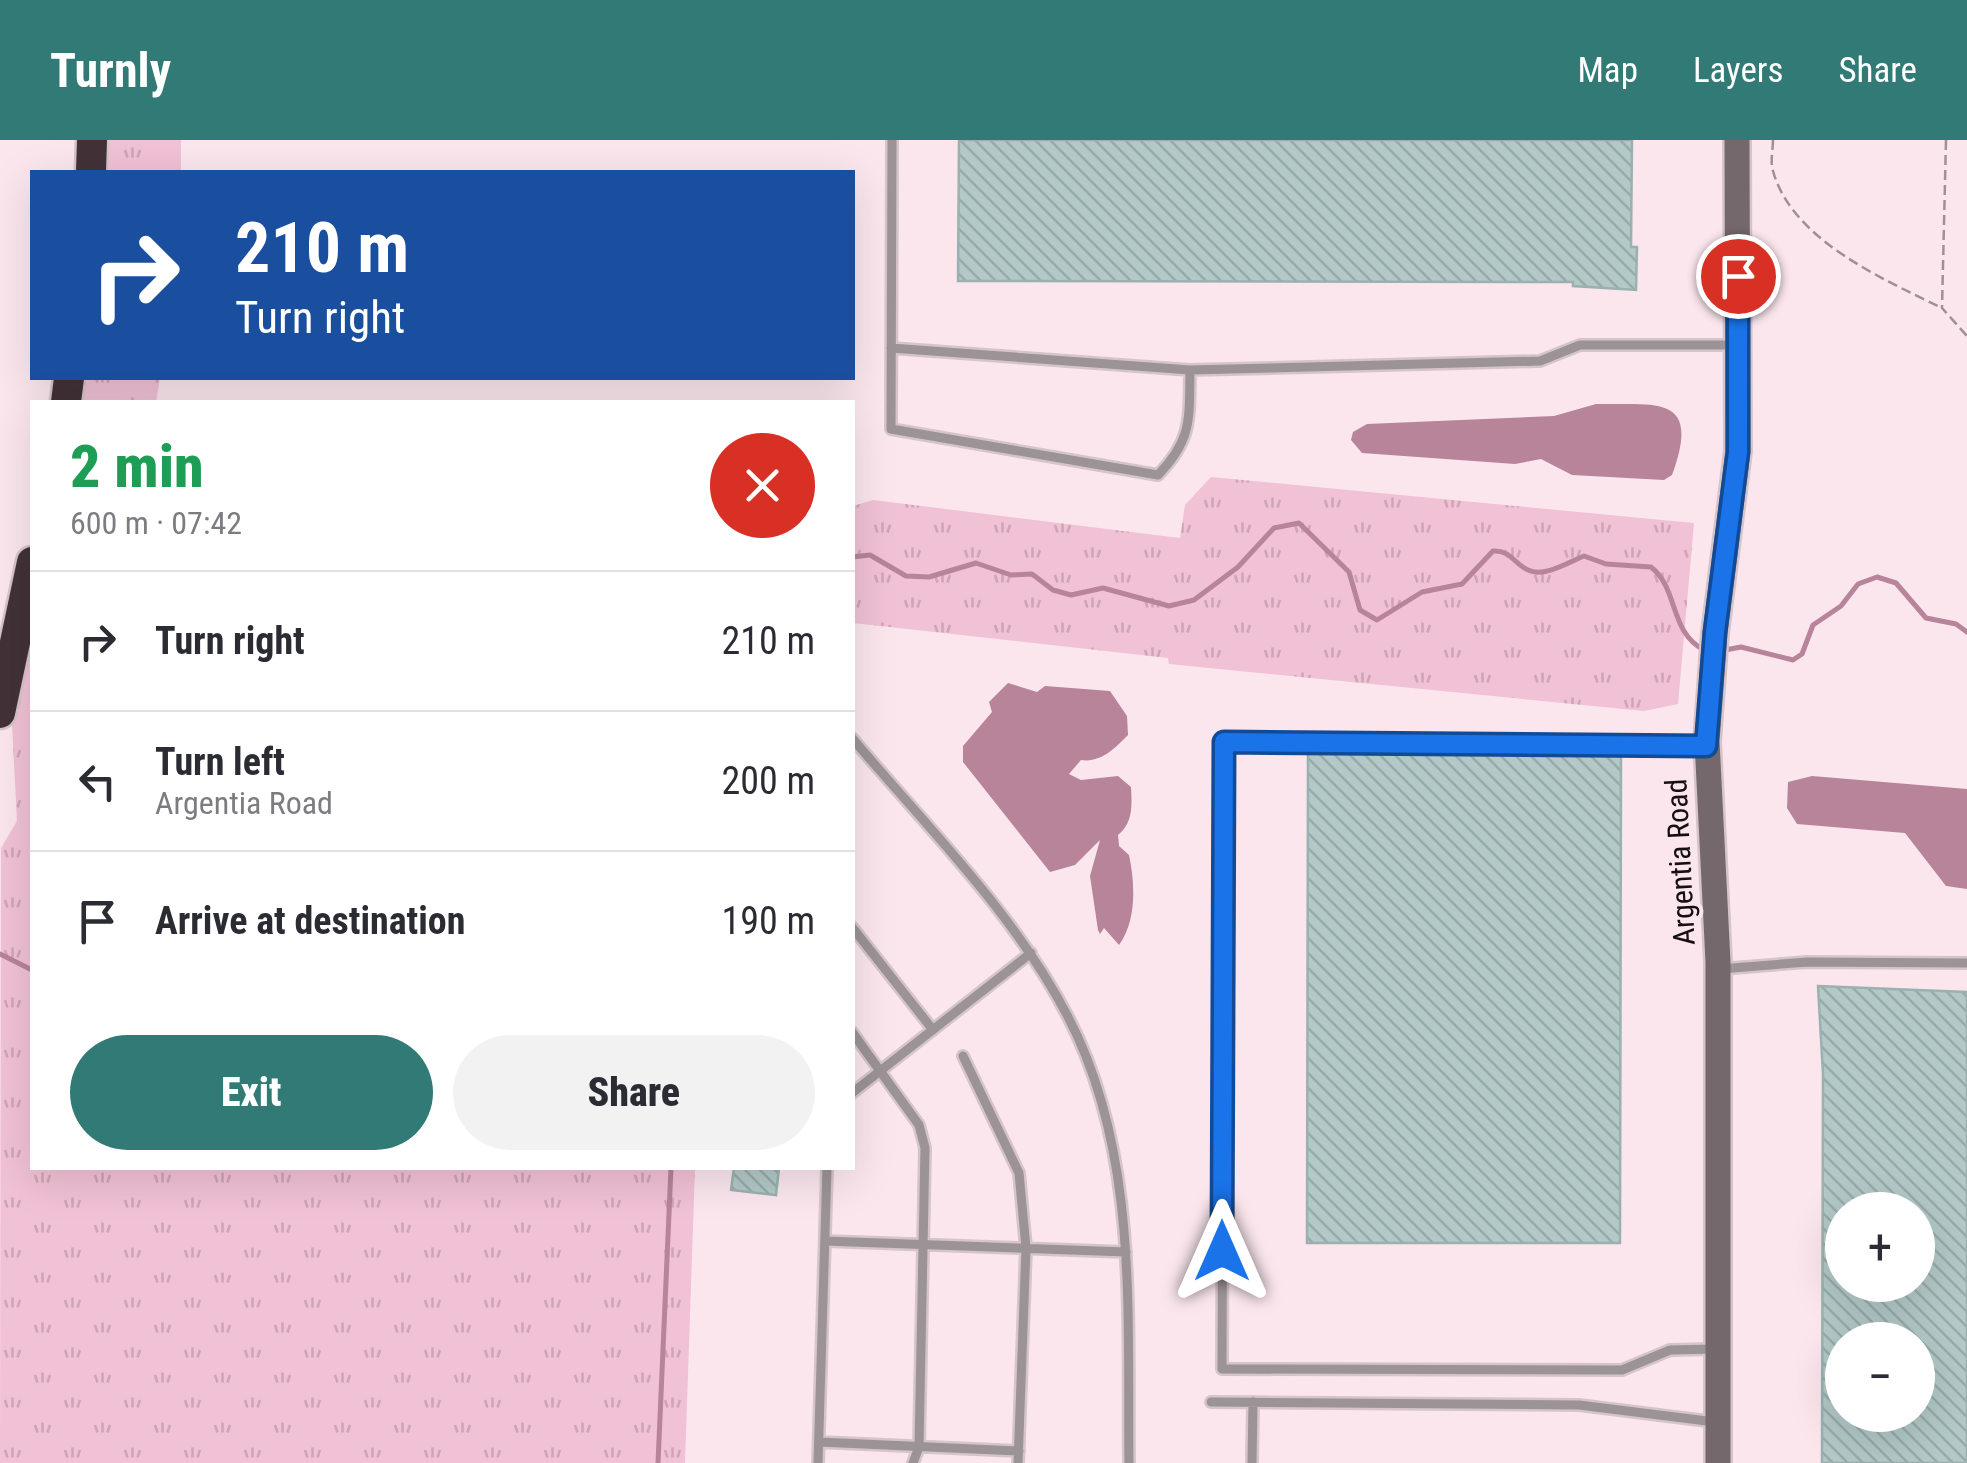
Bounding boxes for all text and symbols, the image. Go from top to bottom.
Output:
text: Turnly [50,42,171,99]
text: Map [1577,50,1638,91]
text: Layers [1693,50,1783,91]
text: Share [1838,50,1917,91]
text: 210 m [235,207,409,289]
icon: right [70,210,200,340]
pin [1696,234,1781,319]
icon: arrive [1711,249,1766,304]
text: Turn right [235,291,405,344]
text: 2 min [70,431,204,502]
button: close [710,433,815,538]
text: 600 m · 07:42 [70,504,242,542]
icon: right [70,614,125,669]
text: Turn right [155,619,305,663]
text: 210 m [721,619,815,663]
text: Turn left [155,740,285,784]
icon: left [70,754,125,809]
text: 200 m [721,759,815,803]
street label: Argentia Road [1658,778,1702,946]
text: Argentia Road [155,784,333,822]
icon: arrive [70,894,125,949]
text: Arrive at destination [155,899,465,943]
text: 190 m [721,899,815,943]
button: Exit [70,1035,433,1150]
button: Share [453,1035,815,1150]
map controls [1825,1192,1935,1432]
button: + [1825,1192,1935,1302]
position arrow [1170,1199,1274,1303]
button: − [1825,1322,1935,1432]

